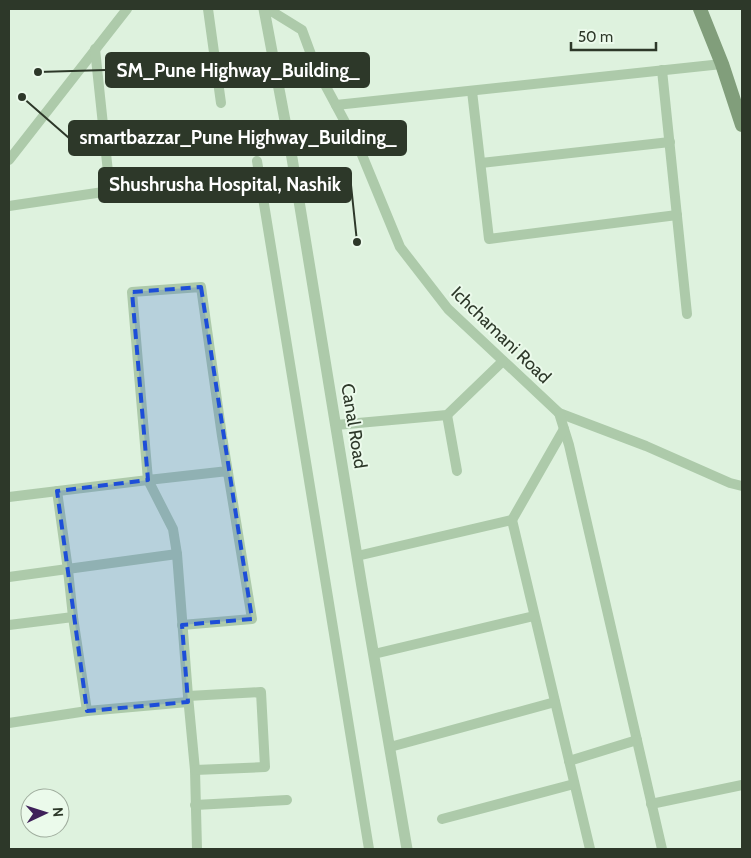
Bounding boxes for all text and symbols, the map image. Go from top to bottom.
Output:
scale bar [571,20,656,52]
text: 50 m [578,28,613,46]
callout: SM_Pune Highway_Building_ [106,53,369,87]
text: SM_Pune Highway_Building_ [116,59,360,82]
callout: smartbazzar_Pune Highway_Building_ [69,121,406,155]
text: smartbazzar_Pune Highway_Building_ [79,126,397,149]
callout: Shushrusha Hospital, Nashik [99,168,351,202]
text: Shushrusha Hospital, Nashik [109,173,342,196]
street label: Ichchamani Road [447,282,555,388]
street label: Canal Road [336,382,372,470]
north arrow [20,788,70,838]
text: N [49,807,67,818]

